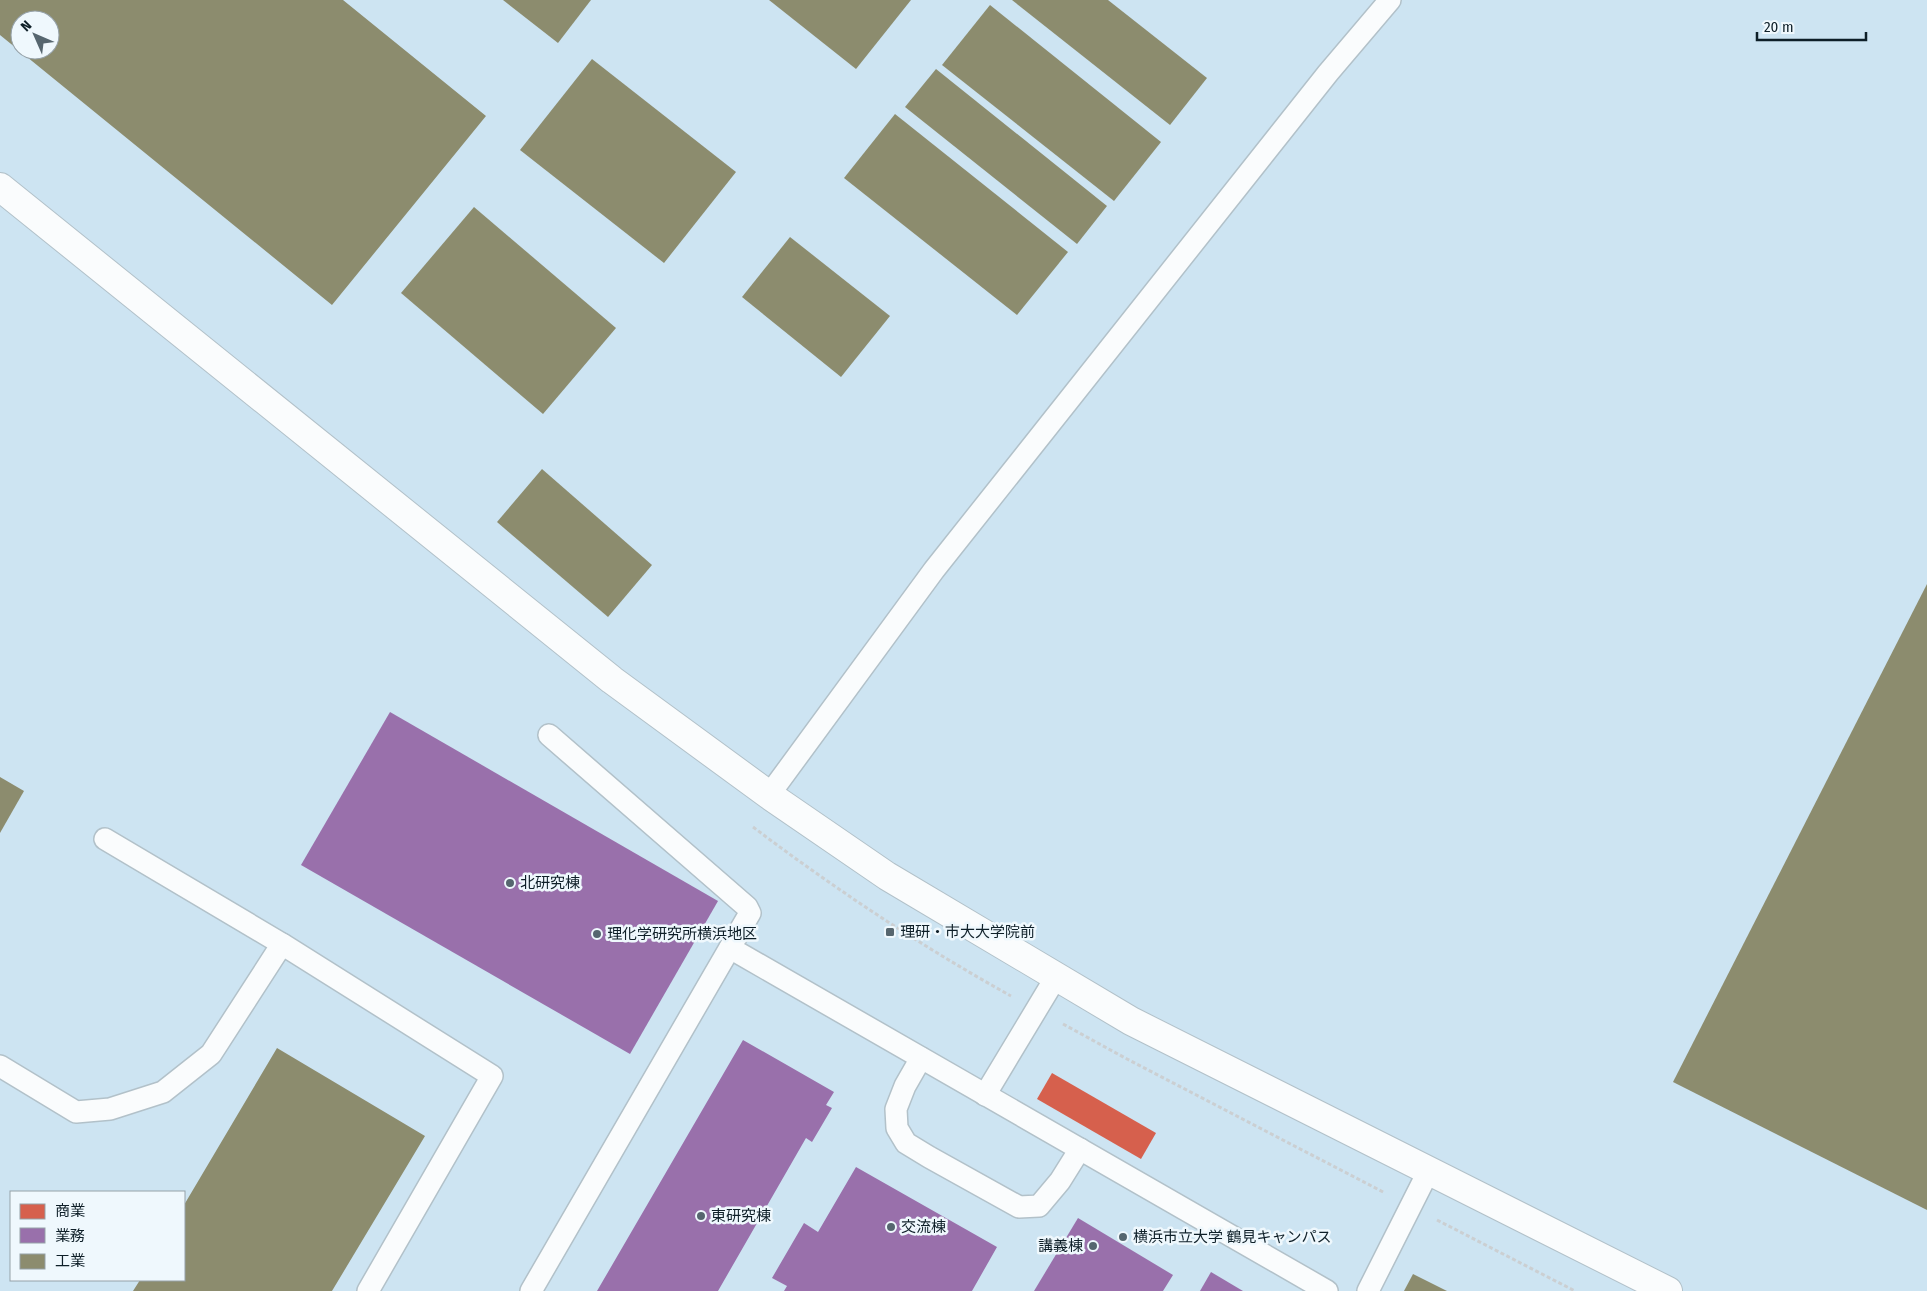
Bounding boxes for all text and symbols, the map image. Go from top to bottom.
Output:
north arrow [10,10,60,60]
scale bar [1757,10,1866,42]
text: N [17,17,35,35]
text: 20 m [1764,18,1794,36]
place label: 北研究棟 [520,874,580,892]
marker: 北研究棟 [504,877,516,889]
place label: 理研・市大大学院前 [900,923,1035,941]
place label: 理化学研究所横浜地区 [607,925,757,943]
marker: 理研・市大大学院前 [884,926,896,938]
marker: 理化学研究所横浜地区 [591,928,603,940]
legend [10,1191,185,1281]
text: 商業 [55,1202,85,1220]
place label: 東研究棟 [711,1207,771,1225]
marker: 東研究棟 [695,1210,707,1222]
place label: 交流棟 [901,1218,946,1236]
marker: 交流棟 [885,1221,897,1233]
text: 業務 [55,1227,85,1245]
place label: 横浜市立大学 鶴見キャンパス [1133,1228,1332,1246]
marker: 横浜市立大学 鶴見キャンパス [1117,1231,1129,1243]
place label: 講義棟 [1038,1237,1083,1255]
marker: 講義棟 [1087,1240,1099,1252]
text: 工業 [55,1252,85,1270]

